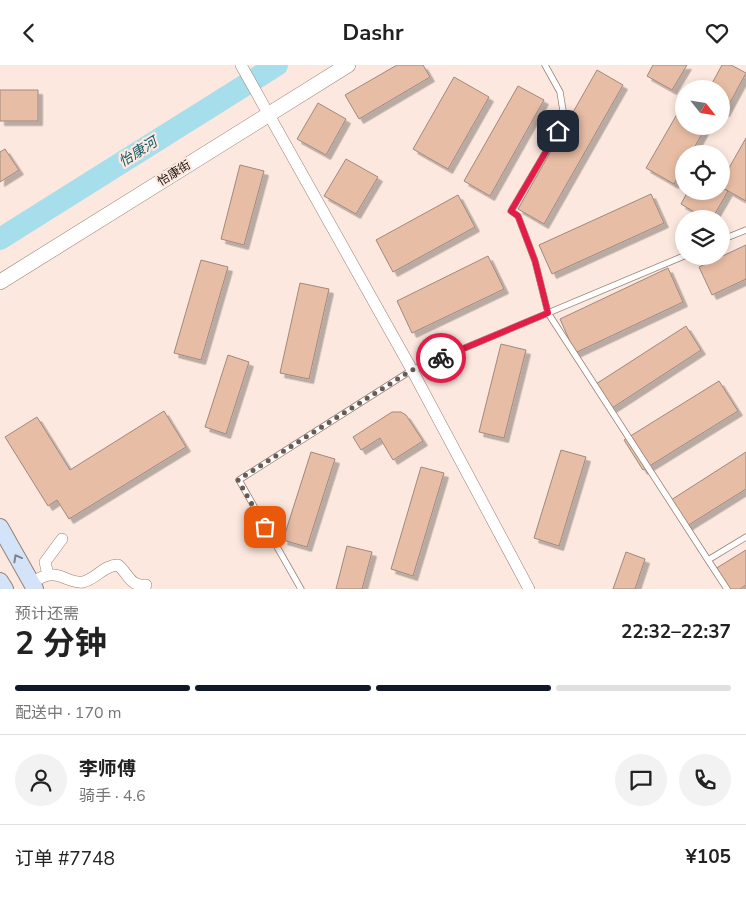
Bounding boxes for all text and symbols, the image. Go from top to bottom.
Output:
text: Dashr [342,18,404,48]
icon: back [15,19,43,47]
icon: heart [703,19,731,47]
north arrow [675,80,730,135]
map controls [675,80,730,265]
pin [537,110,579,152]
icon: home [544,117,572,145]
water label: 怡康河 [115,131,163,171]
button: locate [675,145,730,200]
street label: 怡康街 [154,157,194,189]
button: layers [675,210,730,265]
courier [416,333,466,383]
icon: bike [427,344,455,372]
pin [244,506,286,548]
icon: bag [251,513,279,541]
one-way arrow [14,554,24,563]
text: 预计还需 [15,603,79,625]
text: 22:32–22:37 [621,619,731,645]
text: 2 分钟 [15,622,107,665]
text: 配送中 · 170 m [15,702,121,724]
button: person [15,754,67,806]
button: chat [615,754,667,806]
button: phone [679,754,731,806]
text: 李师傅 [79,756,136,782]
text: 骑手 · 4.6 [79,785,146,807]
text: ¥105 [685,844,731,870]
text: 订单 #7748 [15,846,115,872]

